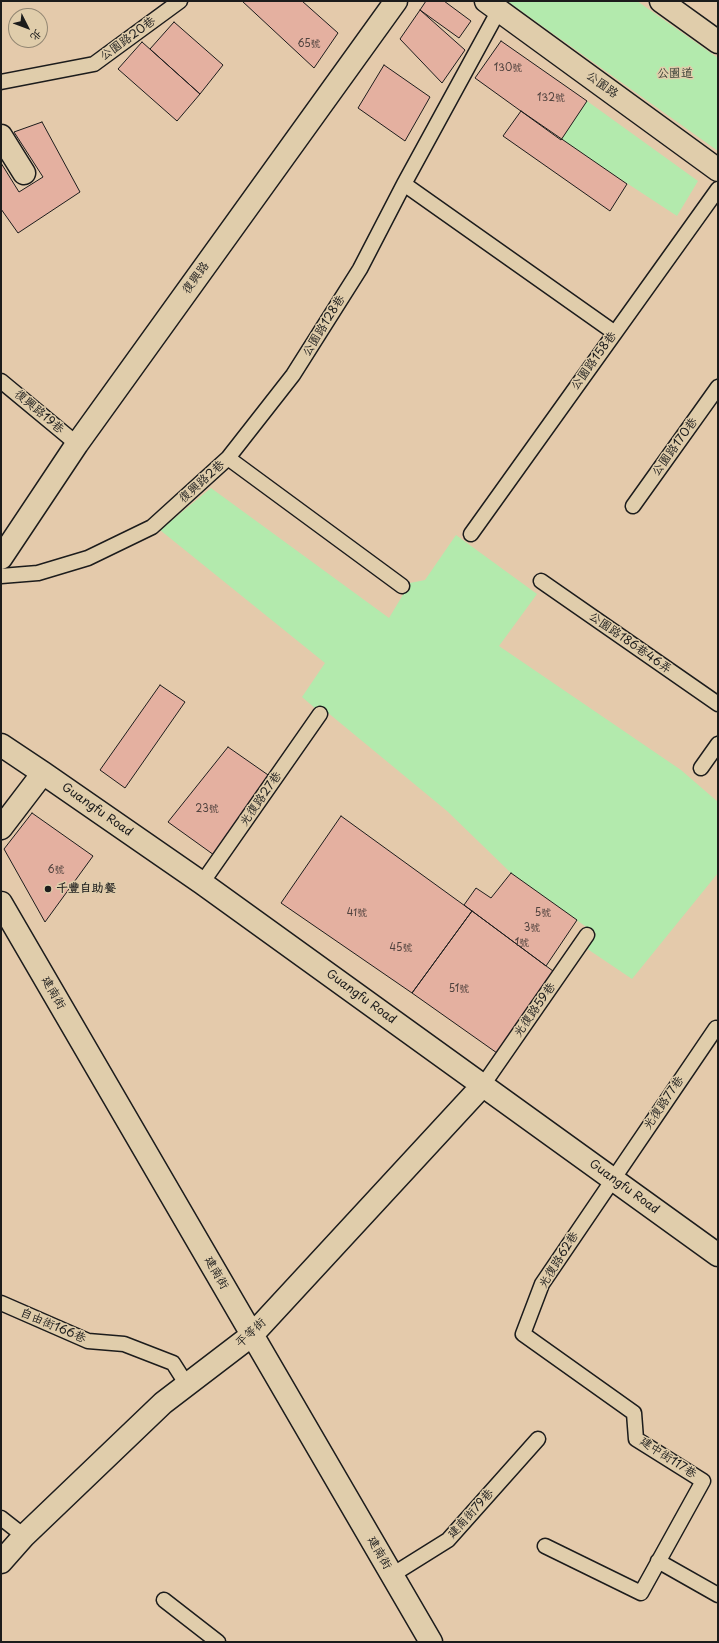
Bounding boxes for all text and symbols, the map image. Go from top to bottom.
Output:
north arrow [8,8,48,48]
street label: 公園路20巷 [97,14,159,64]
text: 北 [27,26,47,45]
house number: 65號 [297,38,321,50]
house number: 130號 [494,62,522,74]
park label: 公園道 [657,67,693,81]
street label: 公園路 [583,69,621,101]
house number: 132號 [537,92,565,104]
street label: 復興路 [180,259,212,297]
street label: 公園路128巷 [300,293,348,359]
street label: 公園路158巷 [568,329,620,393]
street label: 復興路19巷 [11,387,67,437]
street label: 公園路170巷 [649,415,701,479]
street label: 復興路2巷 [176,458,228,506]
street label: 公園路186巷46弄 [586,609,674,677]
street label: 光復路27巷 [237,769,285,829]
street label: Guangfu Road [59,780,135,840]
house number: 23號 [195,803,219,815]
house number: 6號 [47,864,65,876]
place label: 千豐自助餐 [56,882,116,896]
marker: 千豐自助餐 [43,884,53,894]
house number: 41號 [347,907,367,919]
house number: 5號 [535,907,551,919]
house number: 3號 [524,922,540,934]
house number: 1號 [515,937,529,949]
house number: 45號 [390,942,412,954]
street label: Guangfu Road [323,967,399,1027]
street label: 建南街 [38,974,68,1012]
street label: 光復路59巷 [511,980,559,1040]
house number: 51號 [449,983,469,995]
street label: 光復路77巷 [641,1074,687,1132]
street label: Guangfu Road [586,1157,662,1217]
street label: 光復路62巷 [536,1229,582,1291]
street label: 建南街 [201,1254,231,1292]
street label: 自由街166巷 [18,1306,88,1346]
street label: 平等街 [233,1315,269,1351]
street label: 建中街117巷 [637,1434,699,1482]
street label: 建南街79巷 [445,1486,497,1542]
street label: 建南街 [364,1534,394,1572]

